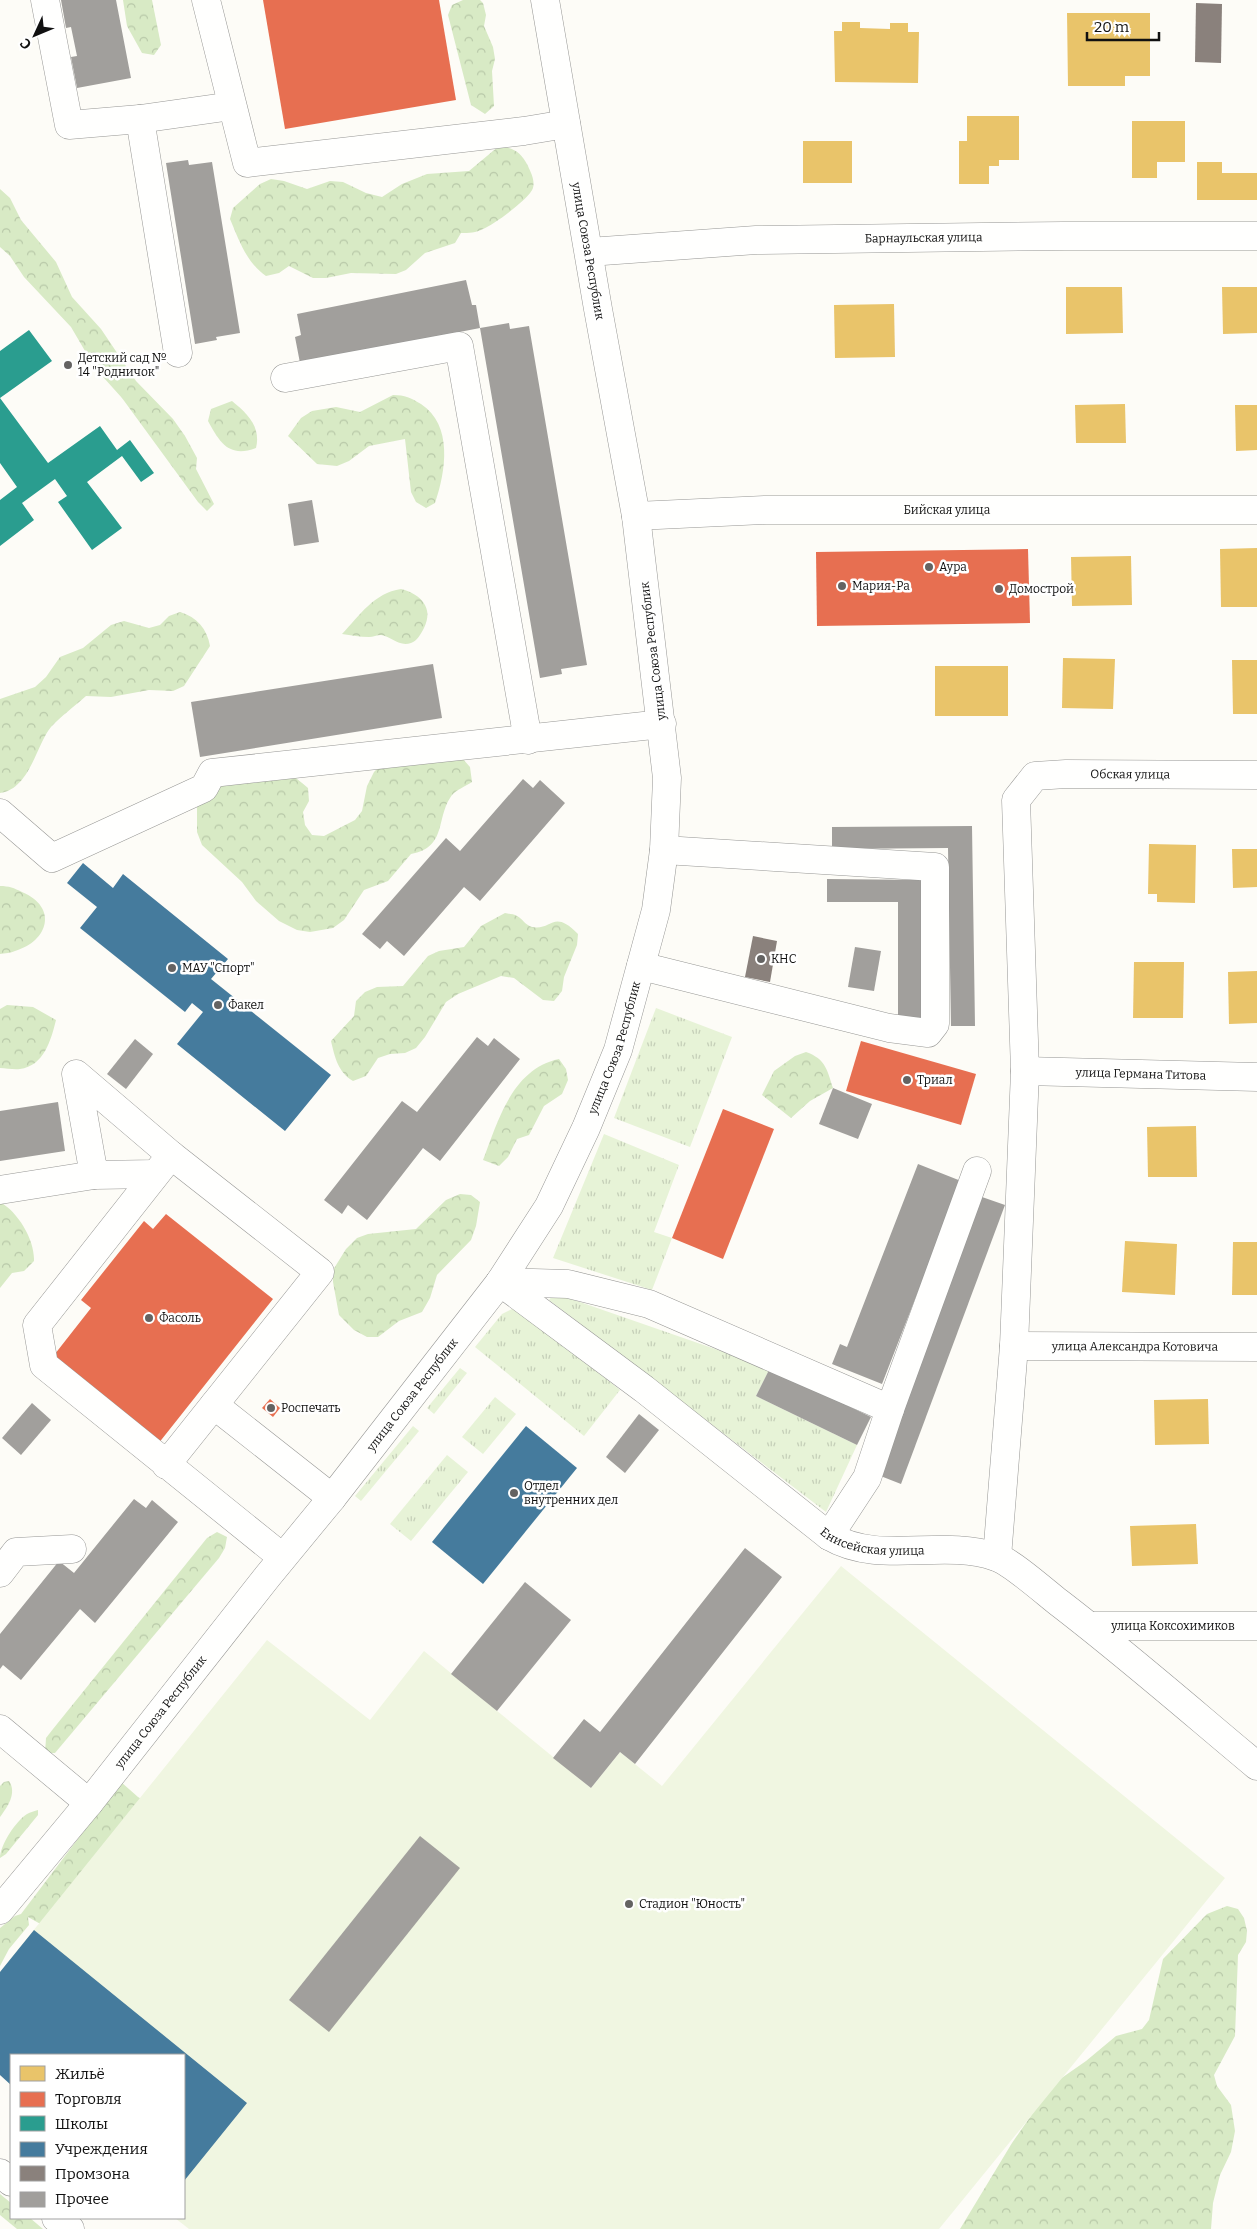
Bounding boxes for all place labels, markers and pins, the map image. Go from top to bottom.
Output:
place label: Детский сад № 14 "Родничок" [78,351,167,379]
marker: Детский сад № 14 "Родничок" [62,359,74,371]
place label: Аура [939,560,967,574]
marker: Аура [923,561,935,573]
place label: Мария-Ра [852,579,910,593]
marker: Мария-Ра [836,580,848,592]
place label: Домострой [1009,582,1074,596]
marker: Домострой [993,583,1005,595]
place label: КНС [771,952,797,966]
marker: КНС [755,953,767,965]
place label: МАУ "Спорт" [182,961,255,975]
marker: МАУ "Спорт" [166,962,178,974]
place label: Факел [228,998,264,1012]
marker: Факел [212,999,224,1011]
place label: Триал [917,1073,953,1087]
marker: Триал [901,1074,913,1086]
place label: Фасоль [159,1311,201,1325]
marker: Фасоль [143,1312,155,1324]
place label: Роспечать [281,1401,340,1415]
marker: Роспечать [265,1402,277,1414]
place label: Отдел внутренних дел [524,1479,618,1507]
marker: Отдел внутренних дел [508,1487,520,1499]
place label: Стадион "Юность" [639,1897,745,1911]
marker: Стадион "Юность" [623,1898,635,1910]

